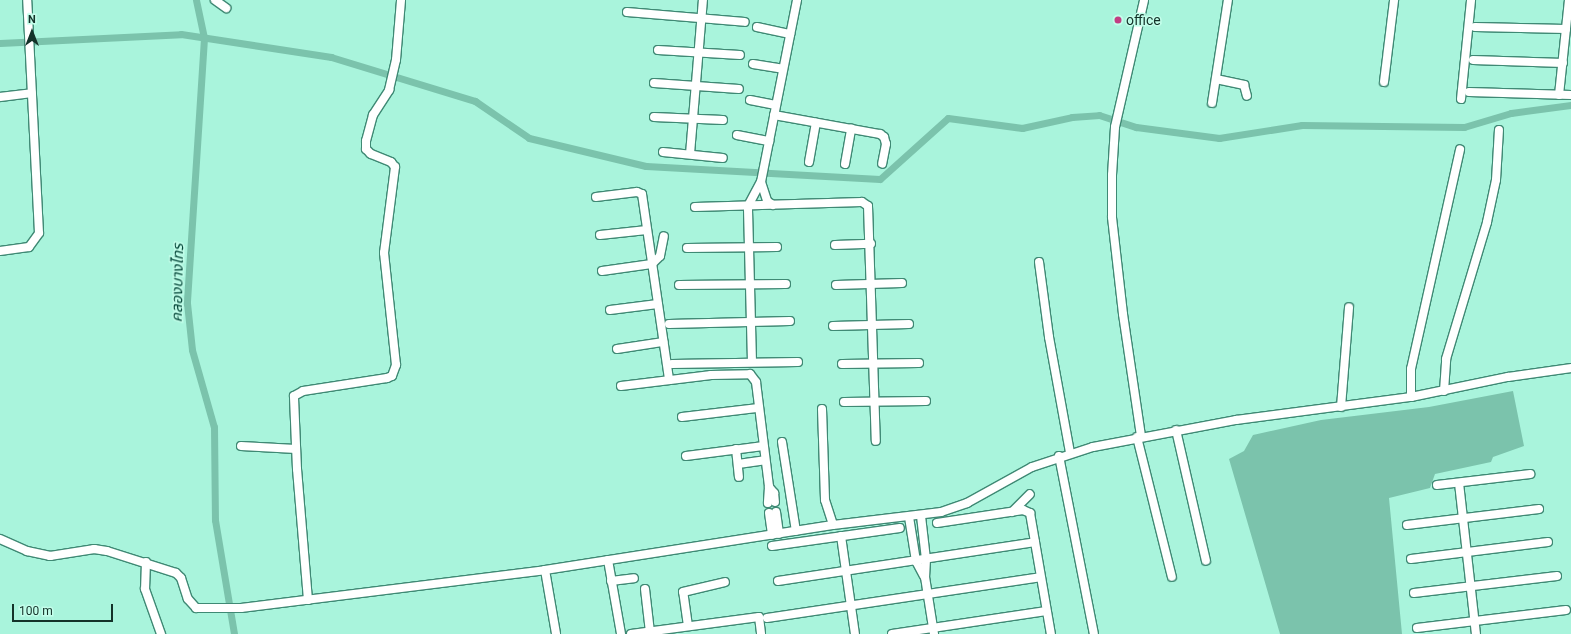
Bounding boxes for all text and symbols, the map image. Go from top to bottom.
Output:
north arrow [12,12,52,52]
place label: office [1126,12,1161,28]
text: N [28,13,36,26]
marker: office [1113,15,1123,25]
water label: คลองบางไทร [168,244,188,322]
scale bar [14,596,115,622]
text: 100 m [19,604,53,618]

